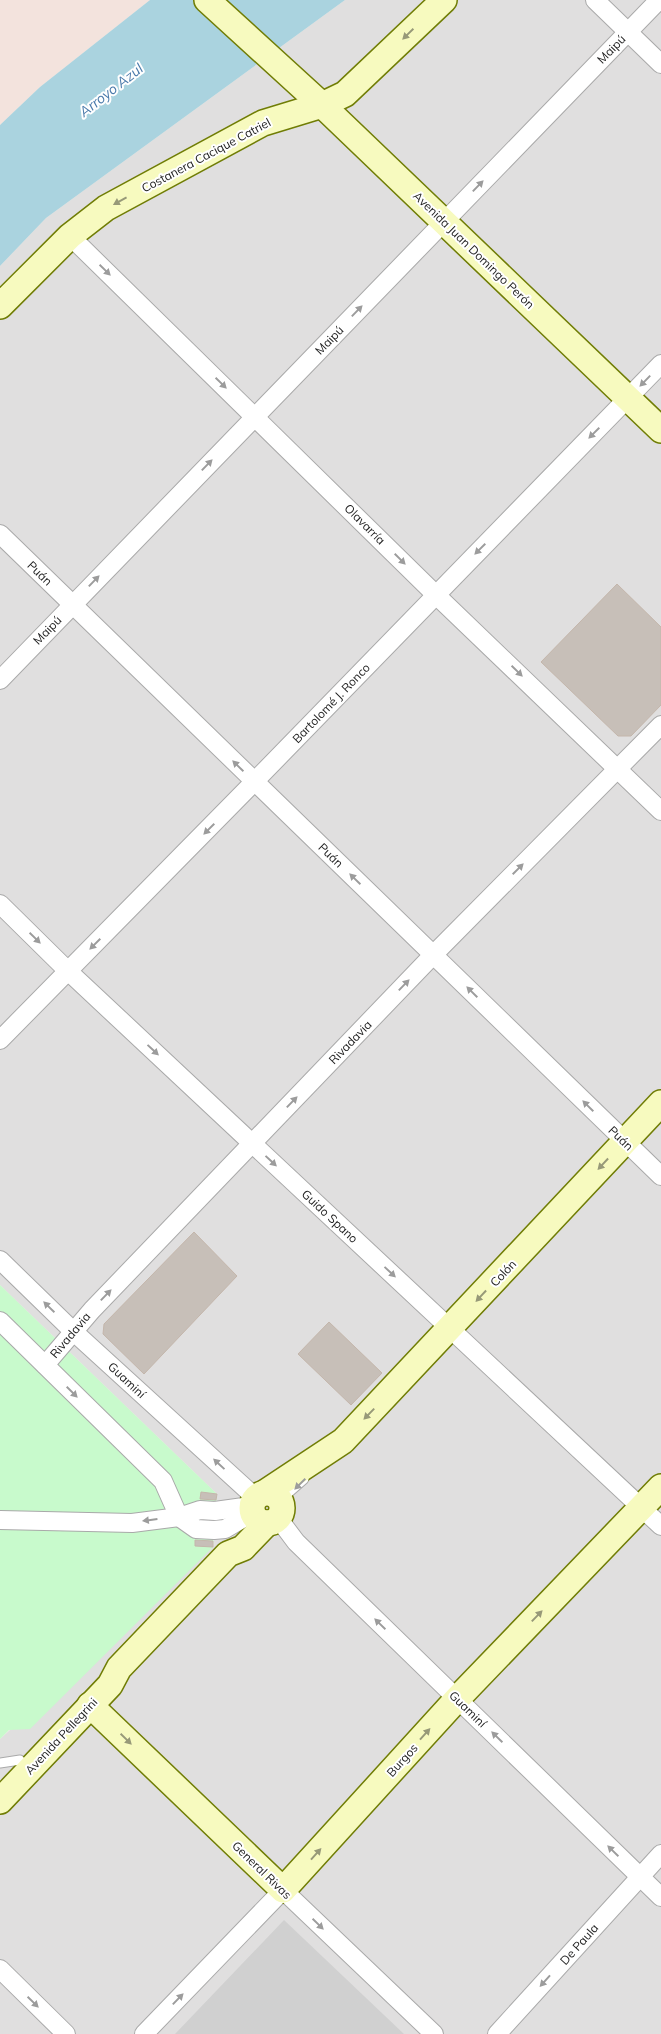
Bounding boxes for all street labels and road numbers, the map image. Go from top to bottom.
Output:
street label: Maipú [594,31,628,67]
street label: Costanera Cacique Catriel [139,115,273,195]
street label: Avenida Juan Domingo Perón [410,188,538,312]
street label: Maipú [312,322,346,358]
street label: Olavarría [341,500,389,548]
street label: Puán [24,558,56,588]
street label: Maipú [30,612,64,648]
street label: Bartolomé J. Ronco [289,660,373,746]
street label: Puán [315,840,347,870]
street label: Rivadavia [325,1017,375,1067]
street label: Puán [605,1123,637,1153]
street label: Guido Spano [299,1186,361,1246]
street label: Colón [487,1256,519,1290]
street label: Rivadavia [46,1309,94,1361]
street label: Guaminí [105,1359,150,1402]
street label: Guaminí [446,1688,491,1731]
street label: Avenida Pellegrini [22,1694,100,1777]
street label: Burgos [383,1740,421,1780]
street label: General Rivas [229,1838,295,1902]
street label: De Paula [557,1920,601,1968]

